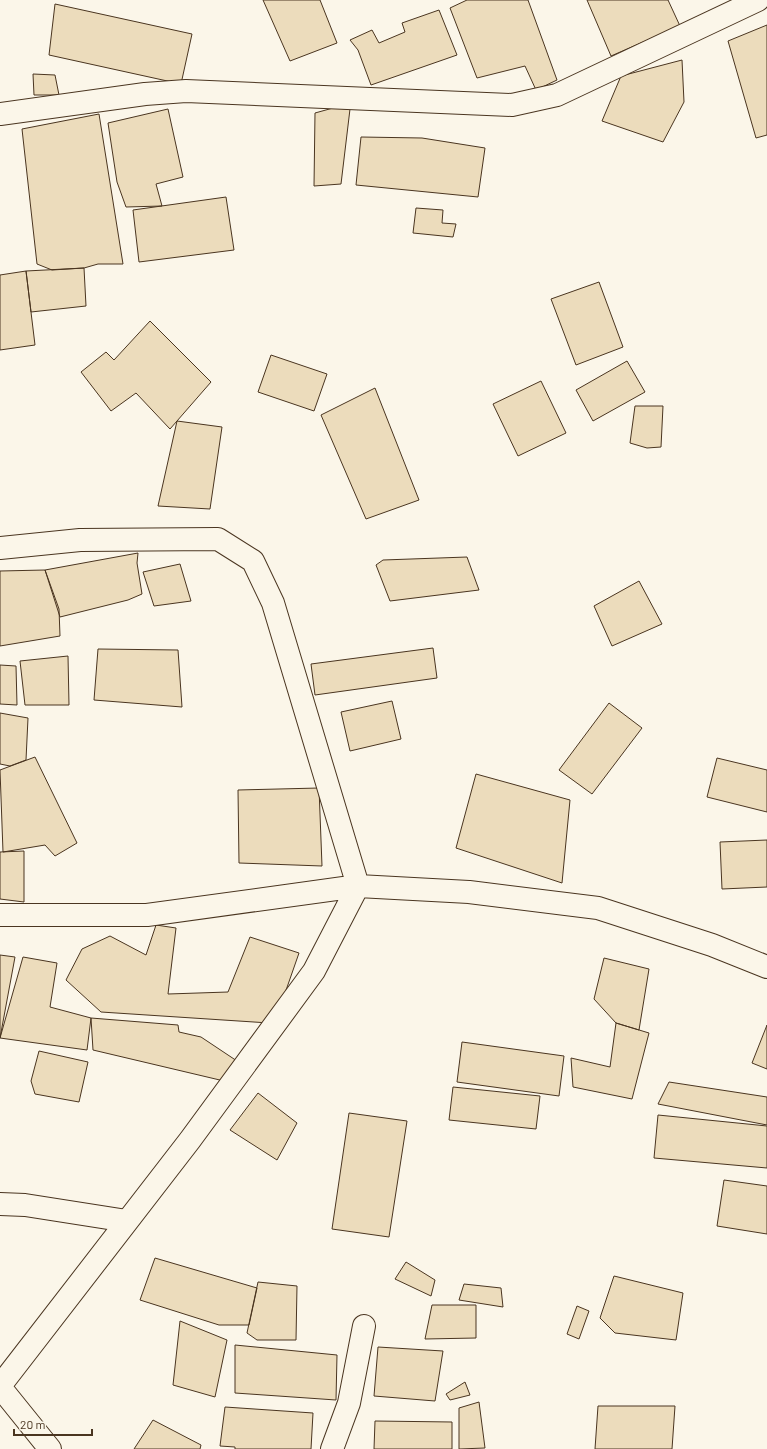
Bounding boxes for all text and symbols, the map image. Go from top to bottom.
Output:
scale bar [14,1411,92,1437]
text: 20 m [20,1417,46,1431]

